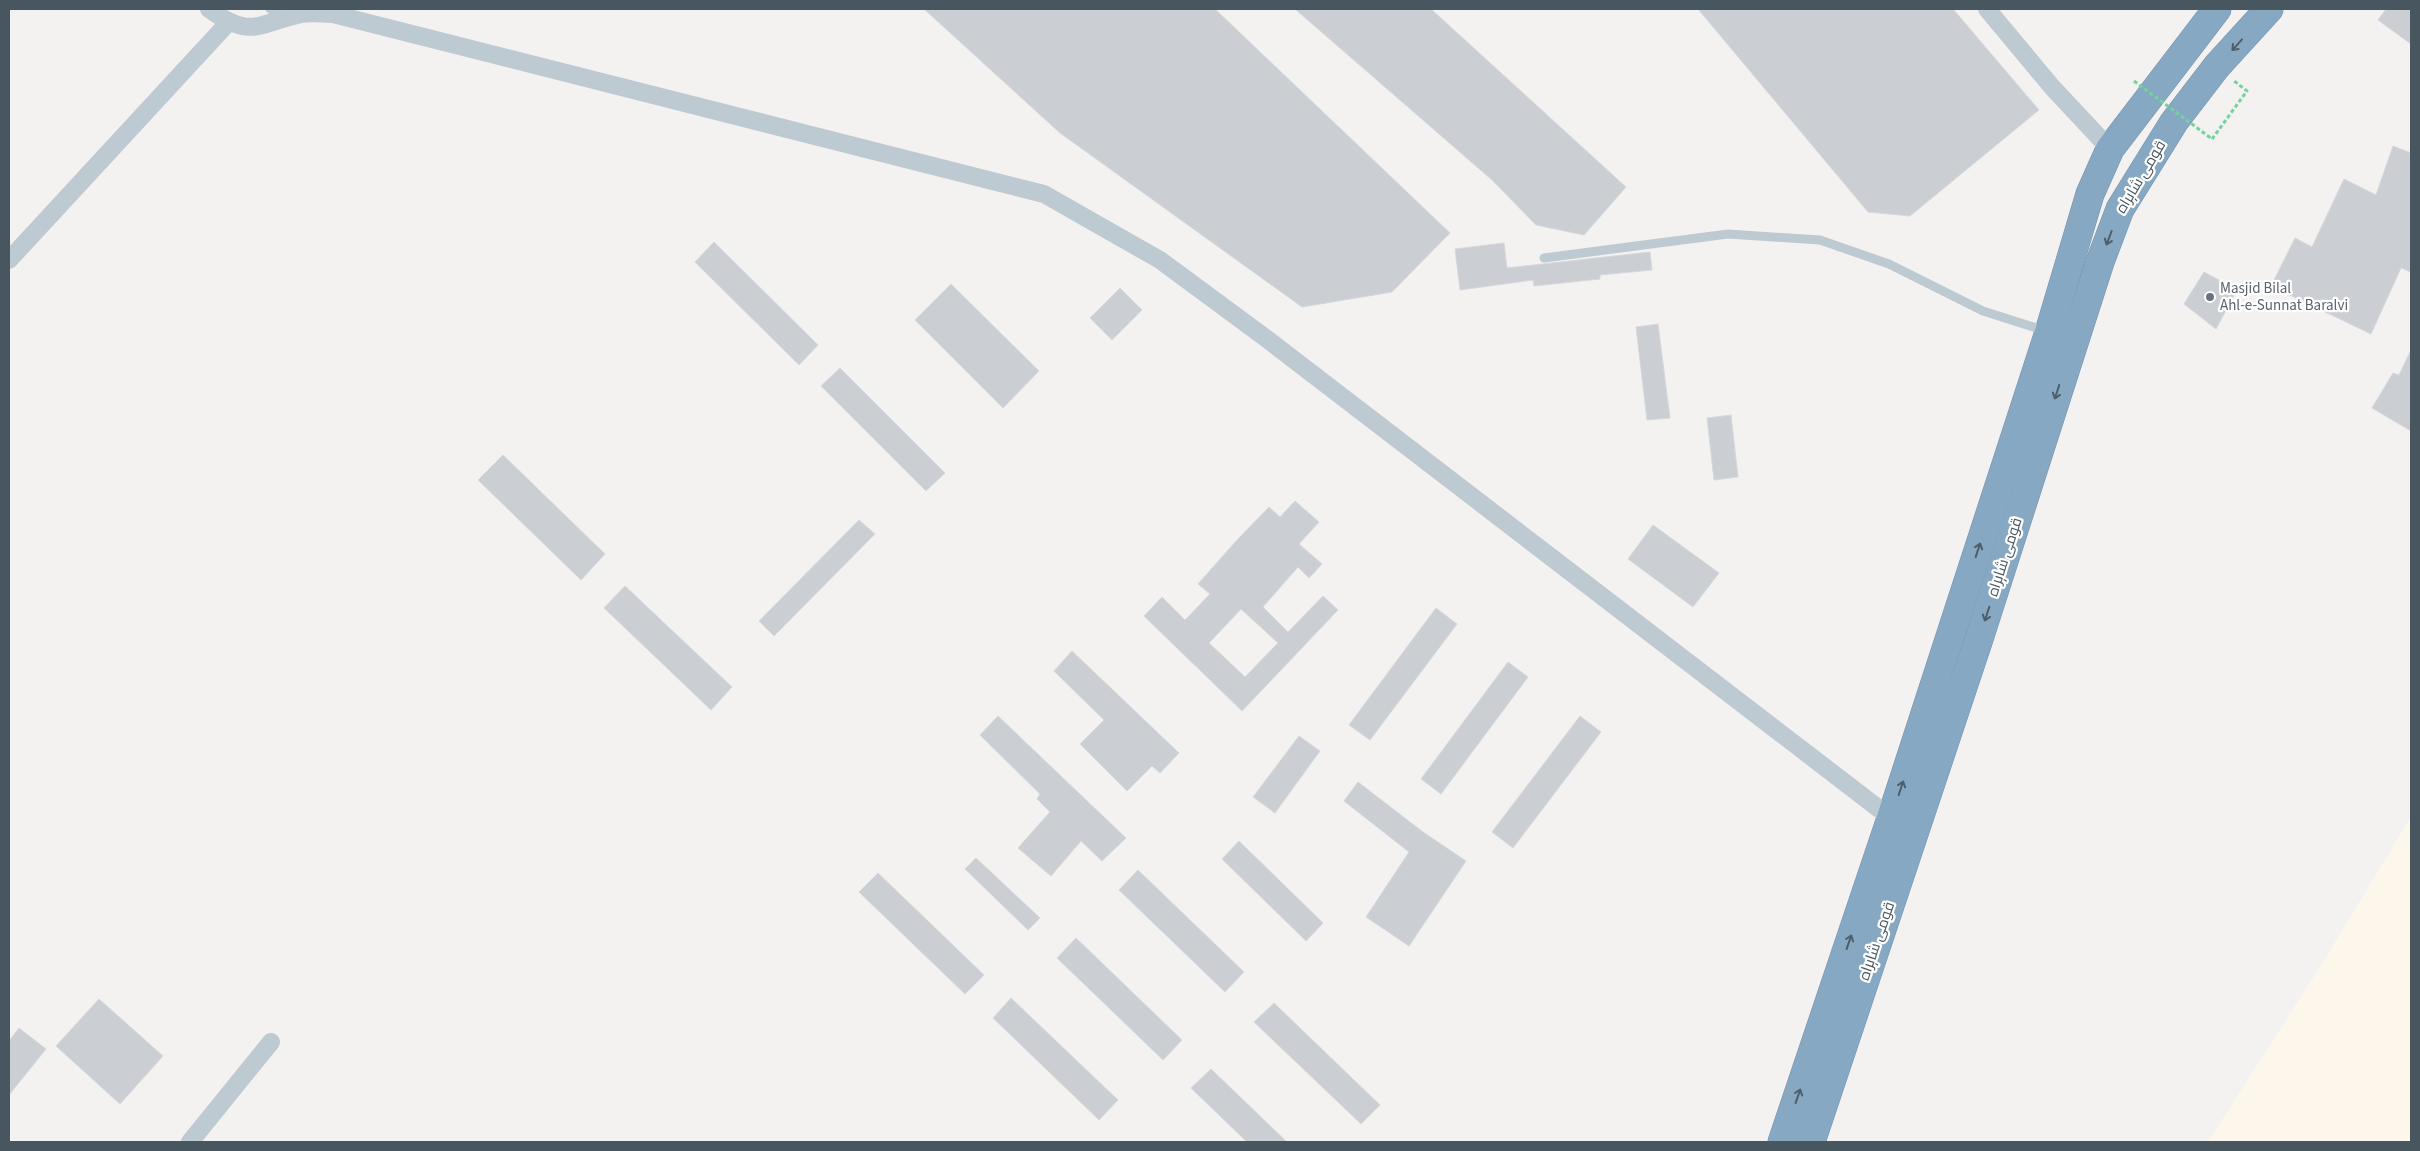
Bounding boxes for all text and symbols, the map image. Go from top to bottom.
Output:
one-way arrow [2231,39,2242,52]
street label: قومی شاہراہ [2111,137,2171,217]
one-way arrow [2104,230,2113,245]
place label: Masjid Bilal Ahl-e-Sunnat Baralvi [2220,278,2348,316]
marker: Masjid Bilal Ahl-e-Sunnat Baralvi [2204,291,2216,303]
one-way arrow [2052,384,2061,399]
street label: قومی شاہراہ [1982,515,2028,599]
one-way arrow [1974,543,1984,559]
one-way arrow [1982,605,1991,621]
one-way arrow [1897,781,1906,796]
street label: قومی شاہراہ [1854,899,1900,983]
one-way arrow [1845,934,1855,950]
one-way arrow [1793,1088,1803,1104]

